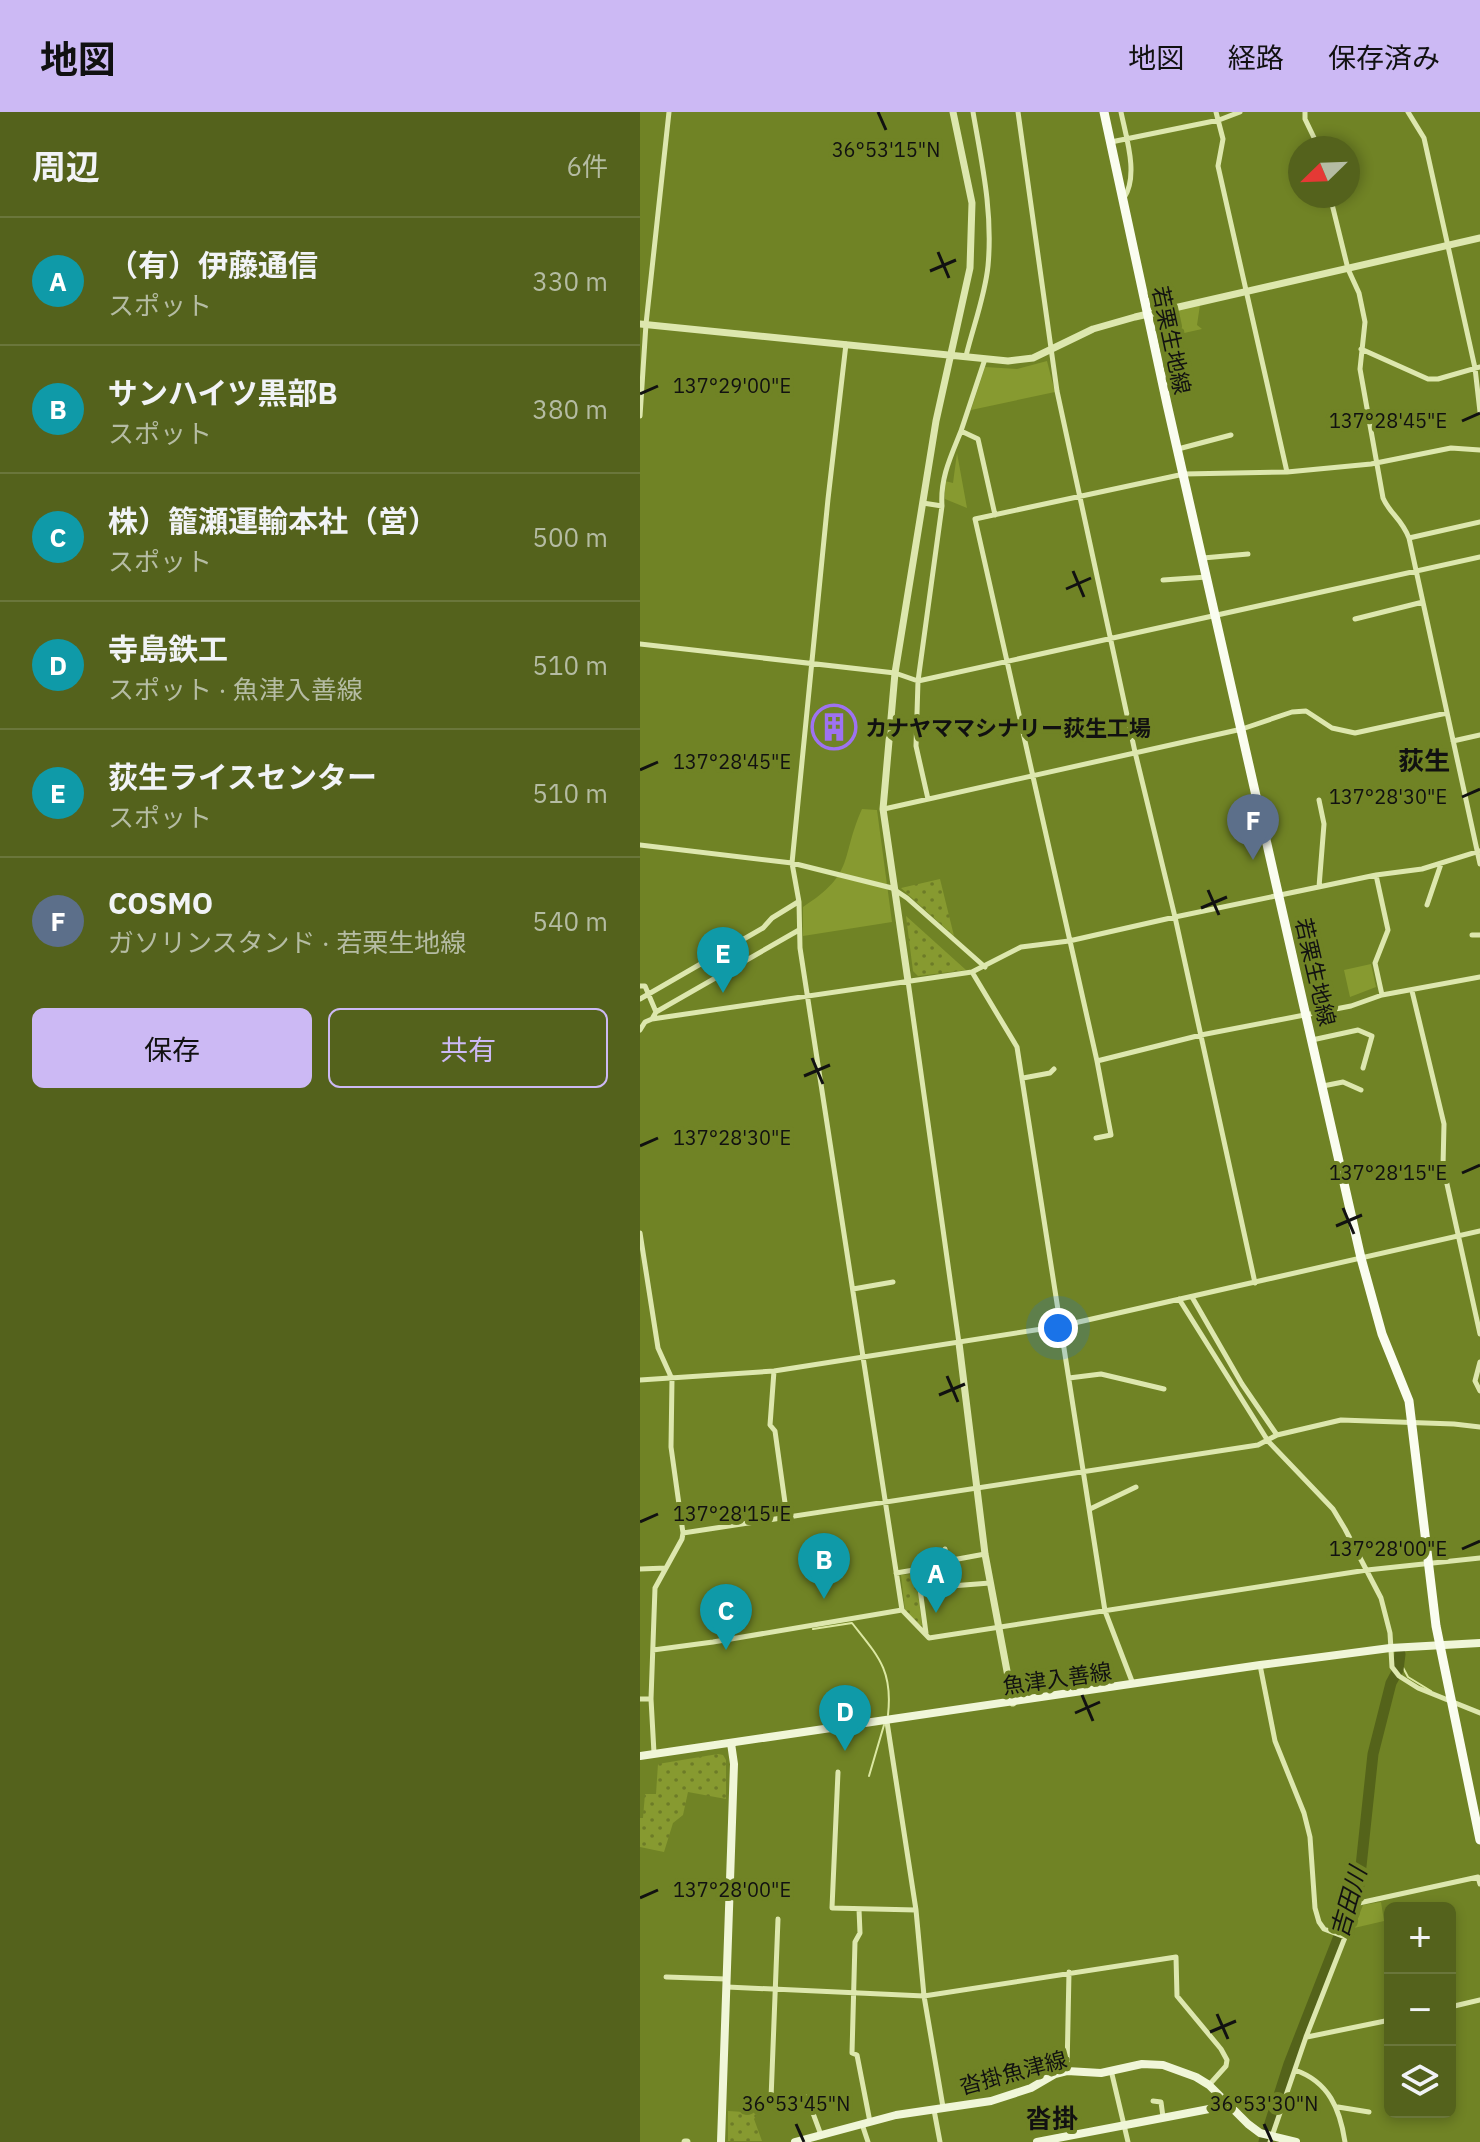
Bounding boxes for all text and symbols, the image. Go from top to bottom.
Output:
text: 地図 [40,34,116,83]
text: 地図 [1128,39,1184,76]
text: 経路 [1228,39,1284,76]
text: 保存済み [1328,39,1440,76]
text: 36°53'15"N [832,136,940,163]
north arrow [1288,136,1360,208]
text: 周辺 [32,144,100,188]
text: 6件 [566,149,608,183]
text: （有）伊藤通信 [108,245,318,284]
text: A [49,264,67,298]
text: 330 m [532,264,608,298]
street label: 若栗生地線 [1146,283,1198,397]
text: スポット [108,288,212,322]
text: 137°29'00"E [673,372,791,399]
text: サンハイツ黒部B [108,373,337,412]
text: B [49,392,67,426]
text: 380 m [532,392,608,426]
text: 137°28'45"E [1329,407,1447,434]
text: スポット [108,416,212,450]
text: 株）籠瀬運輸本社（営） [108,501,438,540]
text: C [50,520,66,554]
text: 500 m [532,520,608,554]
text: スポット [108,544,212,578]
text: 寺島鉄工 [108,629,228,668]
text: D [49,648,67,682]
text: 510 m [532,648,608,682]
text: スポット · 魚津入善線 [108,672,363,706]
building icon: カナヤママシナリー荻生工場 [810,703,858,751]
place label: カナヤママシナリー荻生工場 [865,713,1151,742]
district label: 荻生 [1398,743,1450,777]
text: 137°28'45"E [673,748,791,775]
text: 荻生ライスセンター [108,757,377,796]
text: E [50,776,66,810]
text: 510 m [532,776,608,810]
text: 137°28'30"E [1329,783,1447,810]
pin: F [1227,794,1279,860]
text: スポット [108,800,212,834]
text: COSMO [108,883,213,922]
text: F [50,904,66,938]
text: 540 m [532,904,608,938]
street label: 若栗生地線 [1289,915,1343,1029]
text: ガソリンスタンド · 若栗生地線 [108,925,466,959]
pin: E [697,927,749,993]
button: 保存 [32,1008,312,1088]
button: 共有 [328,1008,608,1088]
text: 137°28'30"E [673,1124,791,1151]
text: 137°28'15"E [1329,1159,1447,1186]
your location [1038,1308,1078,1348]
text: 137°28'15"E [673,1500,791,1527]
pin: B [798,1533,850,1599]
text: 137°28'00"E [1329,1535,1447,1562]
pin: A [910,1547,962,1613]
pin: C [700,1584,752,1650]
street label: 魚津入善線 [1001,1656,1113,1700]
pin: D [819,1685,871,1751]
water label: 吉田川 [1323,1860,1374,1941]
text: 137°28'00"E [673,1876,791,1903]
map controls [1384,1902,1456,2118]
button: + [1384,1902,1456,1974]
button: − [1384,1974,1456,2046]
street label: 沓掛魚津線 [956,2044,1070,2100]
button: layers [1384,2046,1456,2118]
text: 36°53'45"N [742,2090,850,2117]
text: 36°53'30"N [1210,2090,1318,2117]
district label: 沓掛 [1026,2101,1078,2135]

